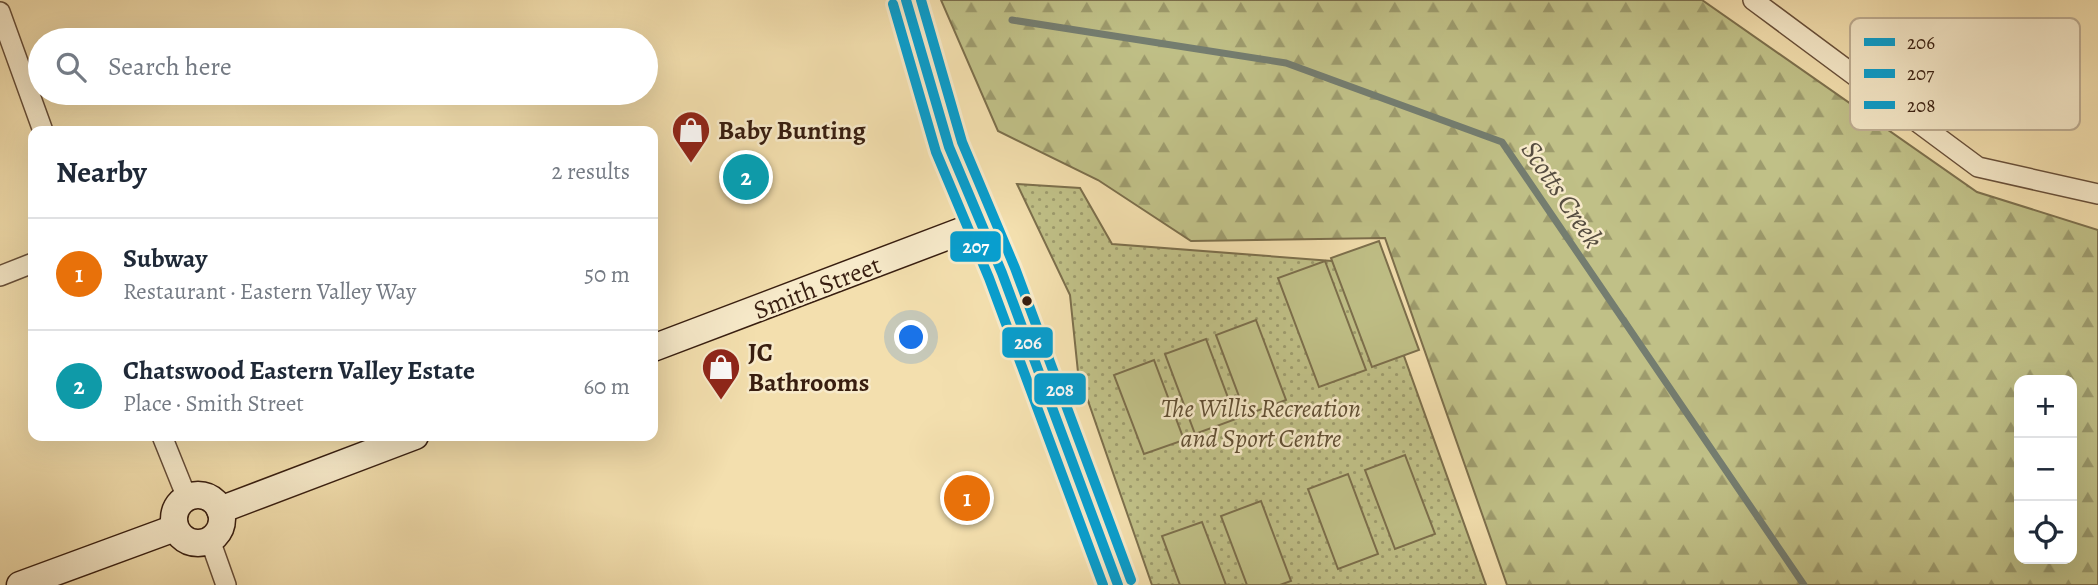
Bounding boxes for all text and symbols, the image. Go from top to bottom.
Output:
legend [1850,18,2080,130]
search box [28,28,658,105]
text: 206 [1907,30,1935,56]
icon: search [52,48,90,86]
text: Search here [108,49,232,84]
text: 207 [1907,61,1934,87]
text: 208 [1907,93,1935,119]
shop icon: Baby Bunting [670,109,712,164]
place label: Baby Bunting [718,113,866,148]
water label: Scotts Creek [1512,133,1612,256]
pin: 2 [723,151,769,203]
text: Nearby [56,152,147,192]
text: 2 results [552,156,630,187]
line badge: 207 [949,230,1002,263]
text: 207 [963,234,990,260]
text: Subway [123,241,207,276]
street label: Smith Street [748,247,886,328]
text: 1 [75,259,83,290]
text: 50 m [584,259,630,290]
text: Restaurant · Eastern Valley Way [123,276,416,307]
unlabelled marker [1020,294,1034,308]
your location [894,320,928,354]
line badge: 206 [1001,326,1054,359]
text: 206 [1014,330,1042,356]
place label: JC Bathrooms [748,335,869,400]
shop icon: JC Bathrooms [700,346,742,401]
text: Chatswood Eastern Valley Estate [123,353,475,388]
text: 2 [73,371,85,402]
text: 60 m [583,371,630,402]
line badge: 208 [1033,372,1087,406]
map controls [2014,375,2077,564]
button: + [2014,375,2077,438]
text: 208 [1046,377,1074,403]
text: Place · Smith Street [123,388,304,419]
park label: The Willis Recreation and Sport Centre [1161,391,1361,456]
button: − [2014,438,2077,501]
pin: 1 [944,472,990,524]
button: locate [2014,501,2077,564]

